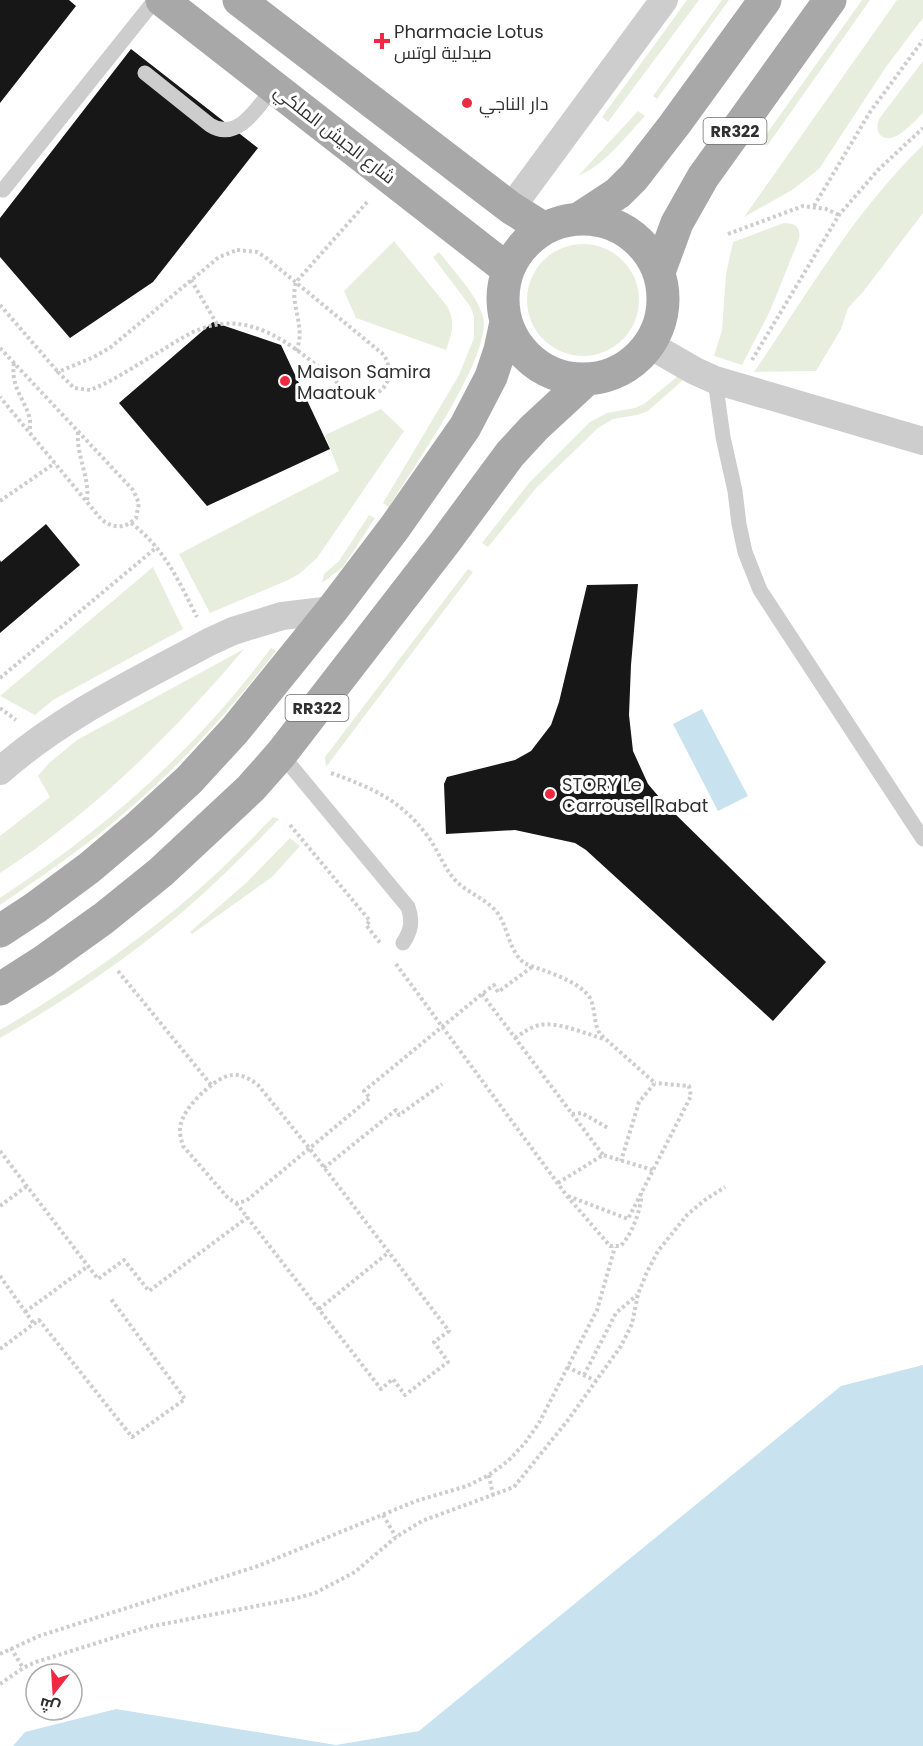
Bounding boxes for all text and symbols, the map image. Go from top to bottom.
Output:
place label: Pharmacie Lotus صيدلية لوتس [394,19,544,65]
marker: Pharmacie Lotus صيدلية لوتس [375,34,389,48]
street label: شارع الجيش الملكي [268,79,401,191]
place label: دار الناجي [479,91,548,118]
marker: دار الناجي [460,96,474,110]
road number: RR322 [704,118,766,144]
place label: Maison Samira Maatouk [297,359,431,405]
marker: Maison Samira Maatouk [278,374,292,388]
road number: RR322 [286,695,348,721]
place label: STORY Le Carrousel Rabat [562,772,708,818]
marker: STORY Le Carrousel Rabat [543,787,557,801]
north arrow [24,1662,84,1722]
text: ش [37,1692,63,1720]

